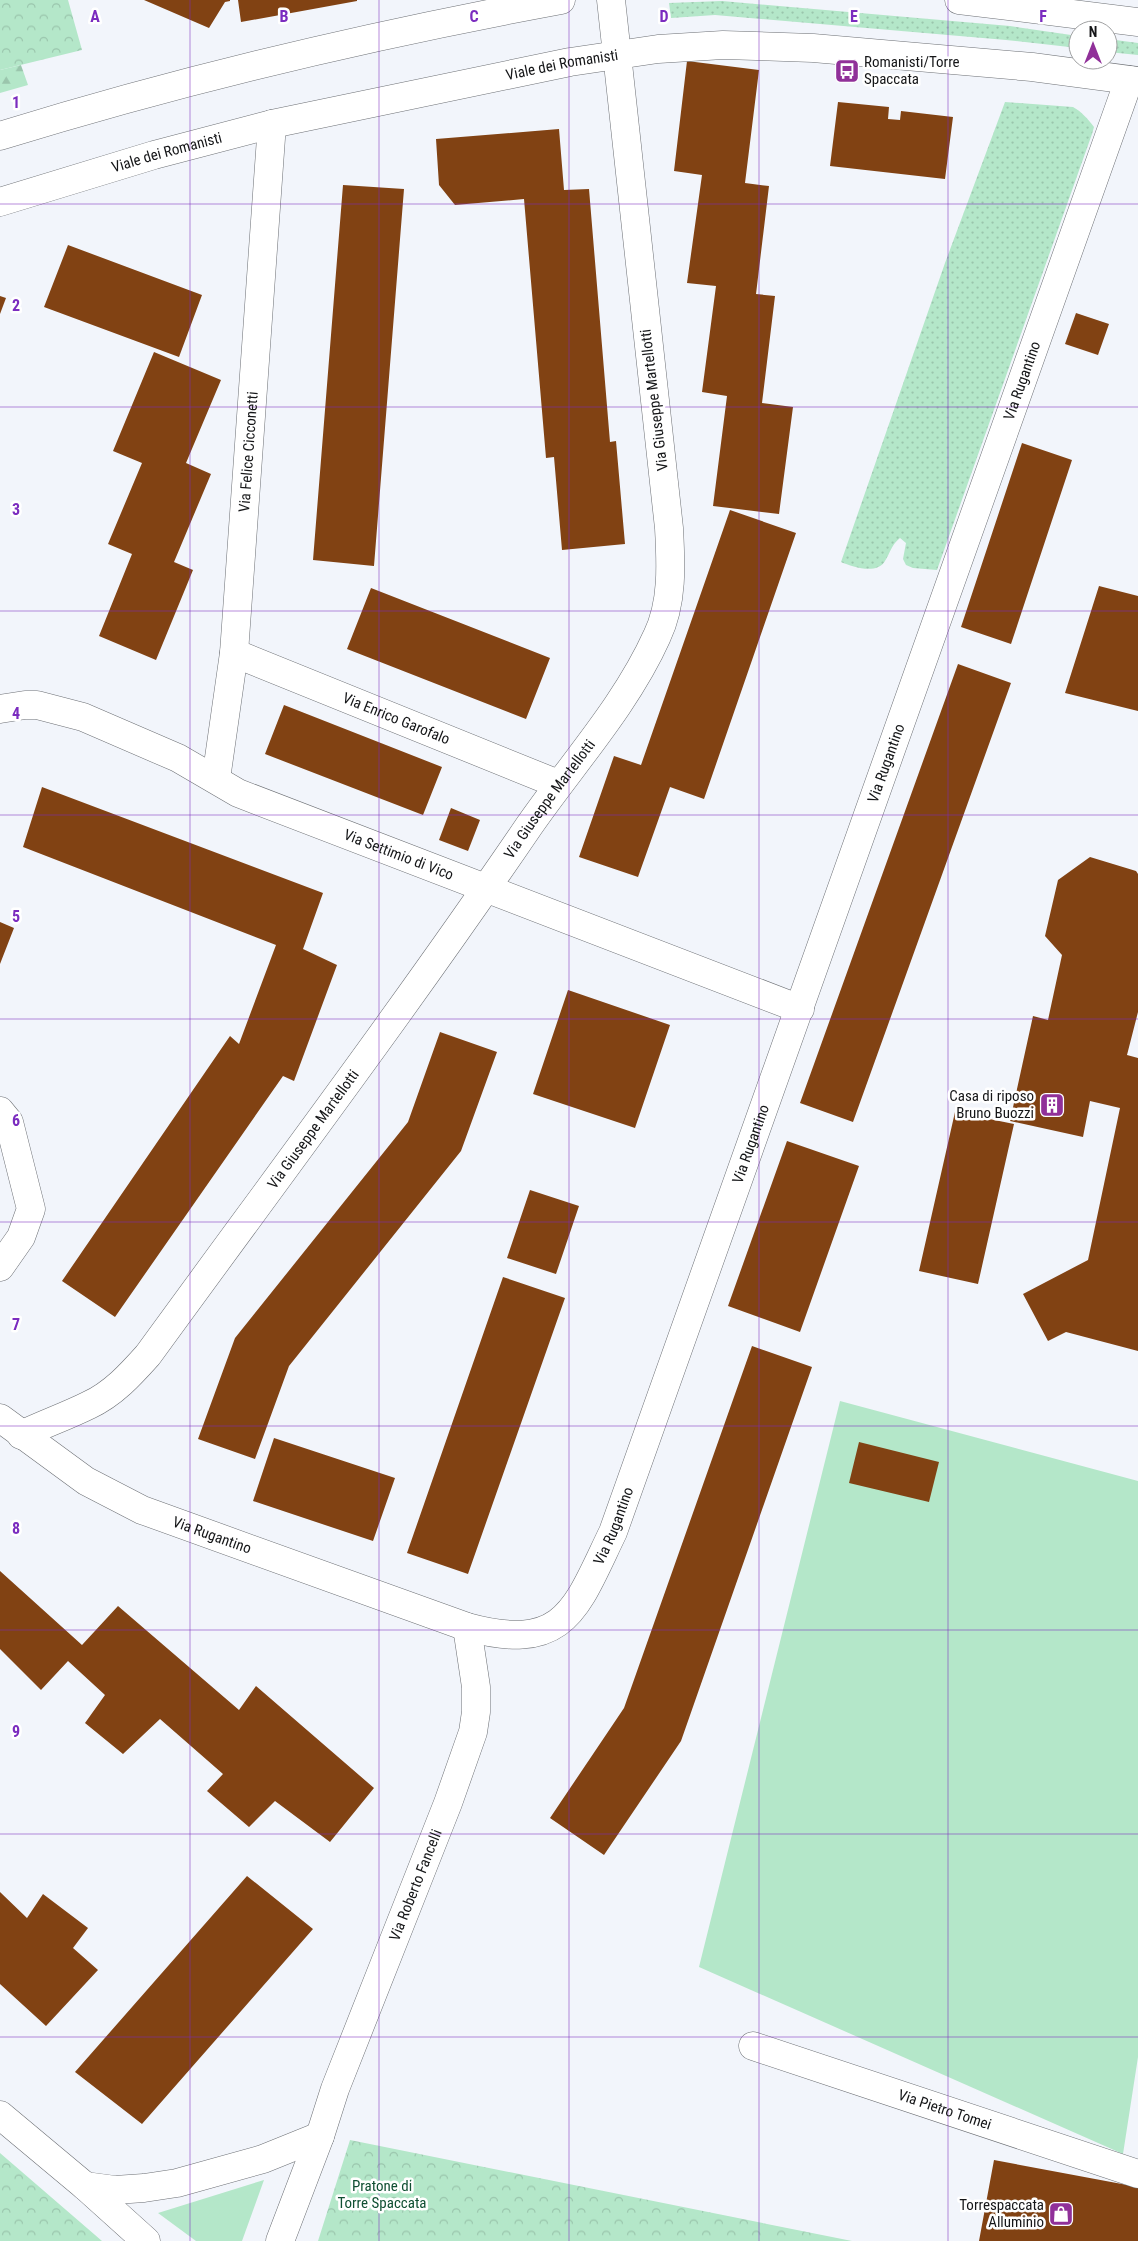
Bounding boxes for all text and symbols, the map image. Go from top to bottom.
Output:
text: A [90,7,100,26]
text: B [280,7,289,26]
text: C [469,7,479,26]
text: D [659,7,669,26]
text: E [850,7,858,26]
text: F [1039,7,1047,26]
north arrow [1068,20,1118,70]
text: N [1089,24,1097,40]
street label: Viale dei Romanisti [504,46,619,84]
place label: Romanisti/Torre Spaccata [864,53,960,88]
bus stop icon: Romanisti/Torre Spaccata [834,58,860,84]
text: 1 [12,93,20,112]
street label: Viale dei Romanisti [109,129,224,176]
text: 2 [12,296,20,315]
street label: Via Giuseppe Martellotti [636,328,672,472]
street label: Via Rugantino [1000,339,1044,422]
street label: Via Felice Cicconetti [235,391,262,513]
text: 3 [12,500,20,519]
street label: Via Enrico Garofalo [340,689,453,748]
text: 4 [12,704,20,723]
street label: Via Rugantino [864,721,908,805]
street label: Via Giuseppe Martellotti [500,736,599,862]
street label: Via Settimio di Vico [341,826,456,884]
text: 5 [12,907,20,926]
street label: Via Giuseppe Martellotti [264,1066,363,1192]
place label: Casa di riposo Bruno Buozzi [949,1087,1034,1122]
building icon: Casa di riposo Bruno Buozzi [1039,1092,1065,1118]
street label: Via Rugantino [729,1102,773,1186]
text: 6 [12,1111,20,1130]
text: 7 [12,1315,20,1334]
street label: Via Rugantino [590,1485,637,1568]
street label: Via Rugantino [170,1513,254,1558]
text: 8 [12,1519,20,1538]
text: 9 [12,1722,20,1741]
street label: Via Roberto Fancelli [385,1827,446,1943]
street label: Via Pietro Tomei [896,2086,994,2134]
park label: Pratone di Torre Spaccata [337,2177,427,2212]
place label: Torrespaccata Alluminio [959,2196,1044,2231]
shop icon: Torrespaccata Alluminio [1048,2201,1074,2227]

